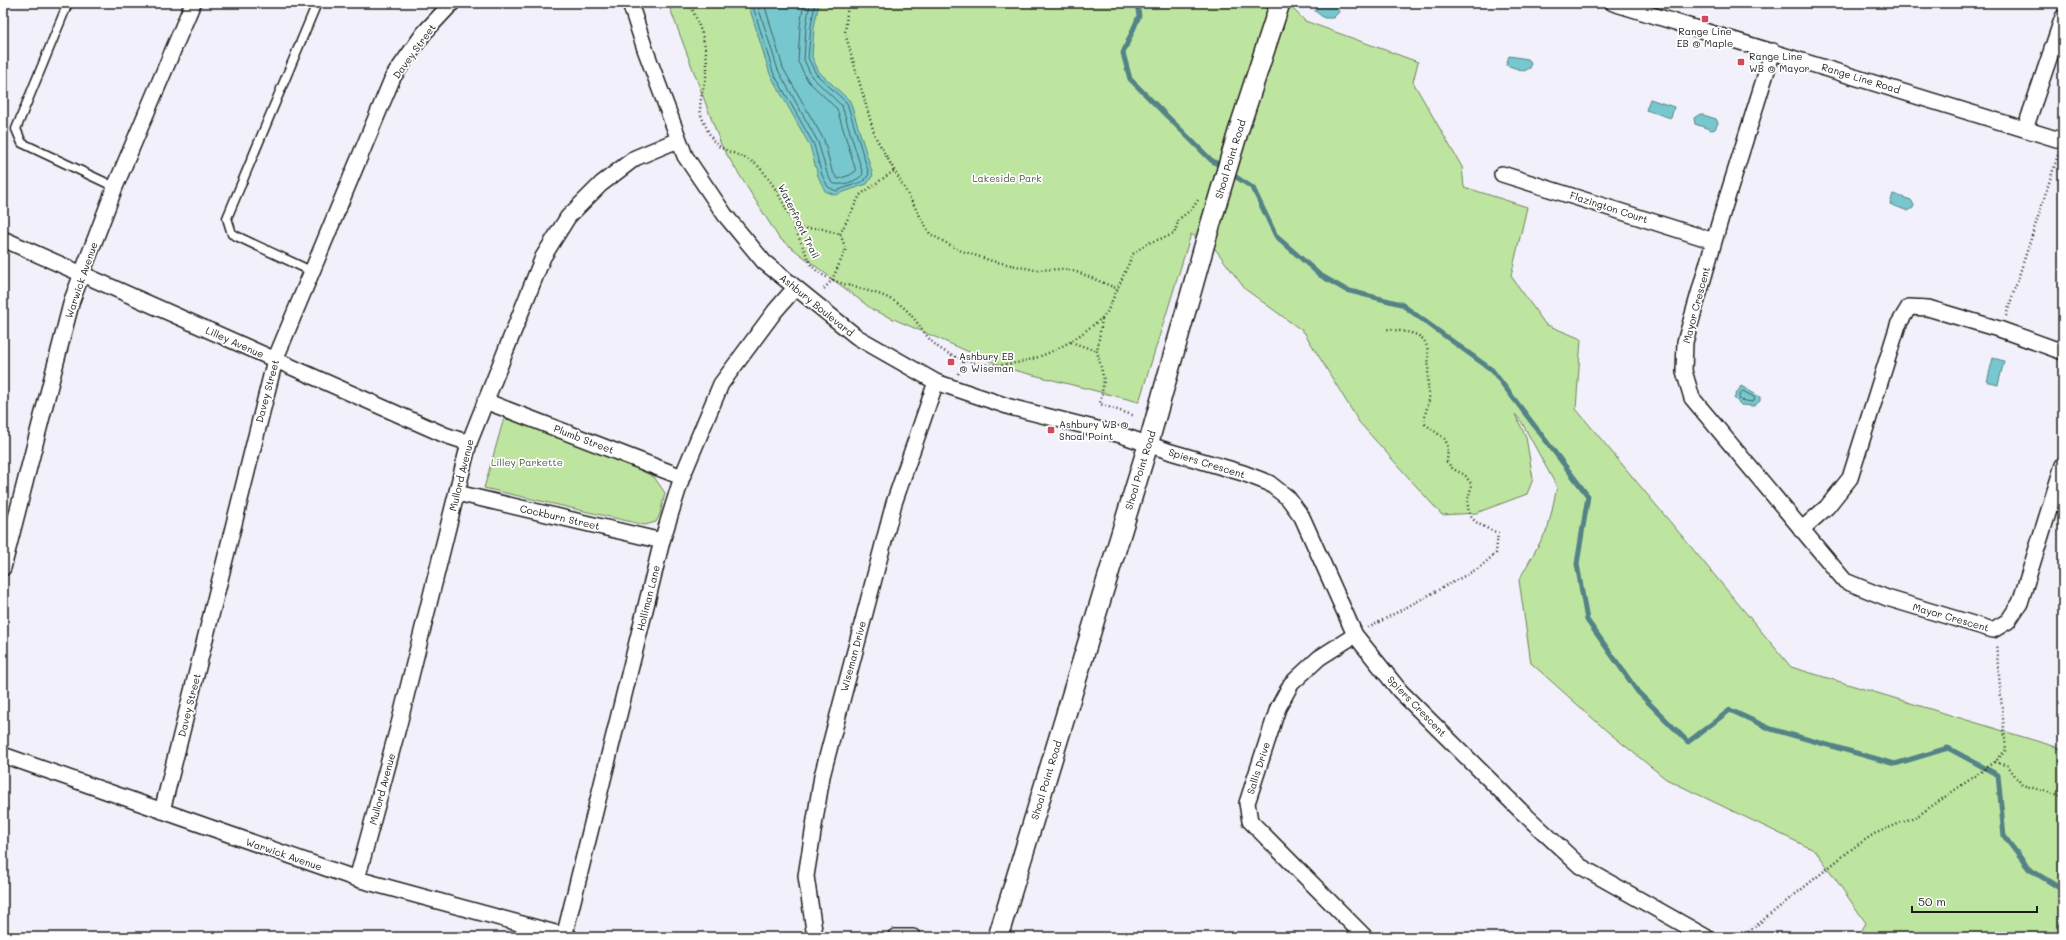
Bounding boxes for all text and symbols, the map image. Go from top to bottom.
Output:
marker: Range Line EB @ Maple [1700,14,1710,24]
street label: Davey Street [389,21,439,81]
place label: Range Line EB @ Maple [1677,24,1733,50]
place label: Range Line WB @ Mayor [1749,49,1810,75]
marker: Range Line WB @ Mayor [1736,57,1746,67]
street label: Range Line Road [1820,59,1902,97]
street label: Shoal Point Road [1211,118,1249,200]
park label: Lakeside Park [972,171,1042,185]
street label: Waterfront Trail [775,182,823,260]
street label: Flazington Court [1568,188,1650,226]
street label: Warwick Avenue [61,240,101,320]
street label: Mayor Crescent [1679,265,1713,345]
street label: Ashbury Boulevard [777,271,857,339]
street label: Lilley Avenue [204,323,266,361]
place label: Ashbury EB @ Wiseman [959,349,1014,375]
marker: Ashbury EB @ Wiseman [946,357,956,367]
street label: Davey Street [252,358,282,424]
place label: Ashbury WB @ Shoal Point [1059,417,1129,443]
street label: Plumb Street [552,421,616,457]
marker: Ashbury WB @ Shoal Point [1046,425,1056,435]
street label: Shoal Point Road [1121,429,1159,511]
street label: Mullord Avenue [445,438,477,512]
street label: Spiers Crescent [1167,445,1247,481]
park label: Lilley Parkette [491,455,563,469]
street label: Cockburn Street [519,501,601,533]
street label: Holliman Lane [633,564,663,632]
street label: Mayor Crescent [1911,599,1991,635]
street label: Wiseman Drive [837,619,869,693]
street label: Davey Street [174,672,204,738]
street label: Spiers Crescent [1384,673,1450,739]
street label: Shoal Point Road [1027,739,1065,821]
street label: Sallis Drive [1243,740,1273,796]
street label: Mullord Avenue [366,752,398,826]
street label: Warwick Avenue [244,834,324,874]
scale bar [1912,888,2037,914]
text: 50 m [1918,893,1946,909]

